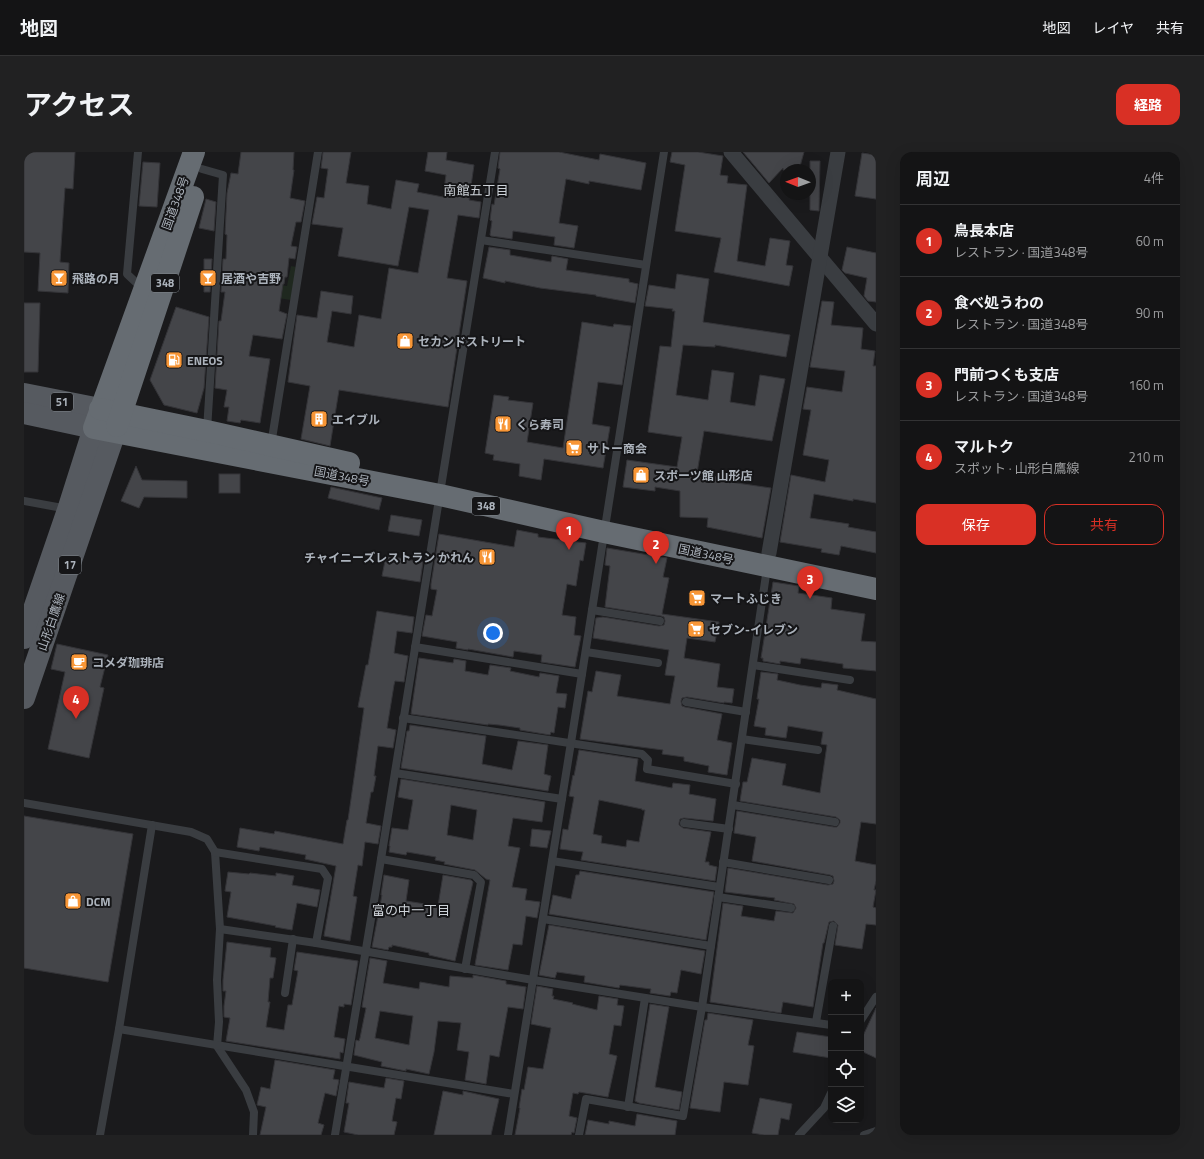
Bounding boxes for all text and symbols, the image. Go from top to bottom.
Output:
text: 地図 [20,13,58,42]
text: 地図 [1042,17,1070,38]
text: レイヤ [1092,17,1134,38]
text: 共有 [1156,17,1184,38]
text: アクセス [24,83,135,126]
button: 経路 [1116,84,1180,125]
north arrow [780,164,816,200]
text: 周辺 [916,166,950,192]
text: 4件 [1144,168,1164,188]
street label: 国道348号 [156,173,194,233]
district label: 南館五丁目 [443,180,509,200]
text: 鳥長本店 [954,219,1014,242]
text: 1 [925,231,933,251]
text: 60 m [1136,231,1164,251]
text: レストラン · 国道348号 [954,242,1088,262]
bar icon: 飛路の月 [49,268,69,288]
bar icon: 居酒や吉野 [198,268,218,288]
place label: 飛路の月 [72,269,120,288]
place label: 居酒や吉野 [221,269,281,288]
road number: 348 [151,274,179,292]
text: 食べ処うわの [954,291,1044,314]
text: 2 [925,303,933,323]
text: 90 m [1136,303,1164,323]
text: レストラン · 国道348号 [954,314,1088,334]
shop icon: セカンドストリート [395,331,415,351]
place label: セカンドストリート [418,332,526,351]
fuel station icon: ENEOS [164,350,184,370]
place label: ENEOS [187,351,223,370]
text: 門前つくも支店 [954,363,1059,386]
text: 3 [925,375,933,395]
text: 160 m [1128,375,1164,395]
text: レストラン · 国道348号 [954,386,1088,406]
road number: 51 [51,393,73,411]
building icon: エイブル [309,409,329,429]
place label: エイブル [332,410,380,429]
restaurant icon: くら寿司 [493,414,513,434]
place label: くら寿司 [516,415,564,434]
text: マルトク [954,435,1014,458]
supermarket icon: サトー商会 [564,438,584,458]
place label: サトー商会 [587,439,647,458]
text: 4 [925,447,933,467]
text: 210 m [1128,447,1164,467]
text: スポット · 山形白鷹線 [954,458,1080,478]
street label: 国道348号 [313,461,371,491]
shop icon: スポーツ館 山形店 [631,465,651,485]
place label: スポーツ館 山形店 [654,466,752,485]
road number: 348 [472,497,500,515]
button: 保存 [916,504,1036,545]
button: 共有 [1044,504,1164,545]
pin: 1 [556,517,582,550]
pin: 2 [643,531,669,564]
street label: 国道348号 [677,539,735,569]
restaurant icon: チャイニーズレストラン かれん [477,547,497,567]
place label: チャイニーズレストラン かれん [304,548,474,567]
road number: 17 [59,556,81,574]
pin: 3 [797,566,823,599]
supermarket icon: マートふじき [687,588,707,608]
place label: マートふじき [710,589,782,608]
street label: 山形白鷹線 [32,591,70,653]
supermarket icon: セブン-イレブン [686,619,706,639]
place label: セブン-イレブン [709,620,798,639]
your location [483,623,503,643]
cafe icon: コメダ珈琲店 [69,652,89,672]
place label: コメダ珈琲店 [92,653,164,672]
pin: 4 [63,686,89,719]
shop icon: DCM [63,891,83,911]
place label: DCM [86,892,110,911]
district label: 富の中一丁目 [372,900,450,920]
map controls [828,979,864,1123]
button: + [828,979,864,1015]
button: − [828,1015,864,1051]
button: locate [828,1051,864,1087]
button: layers [828,1087,864,1123]

